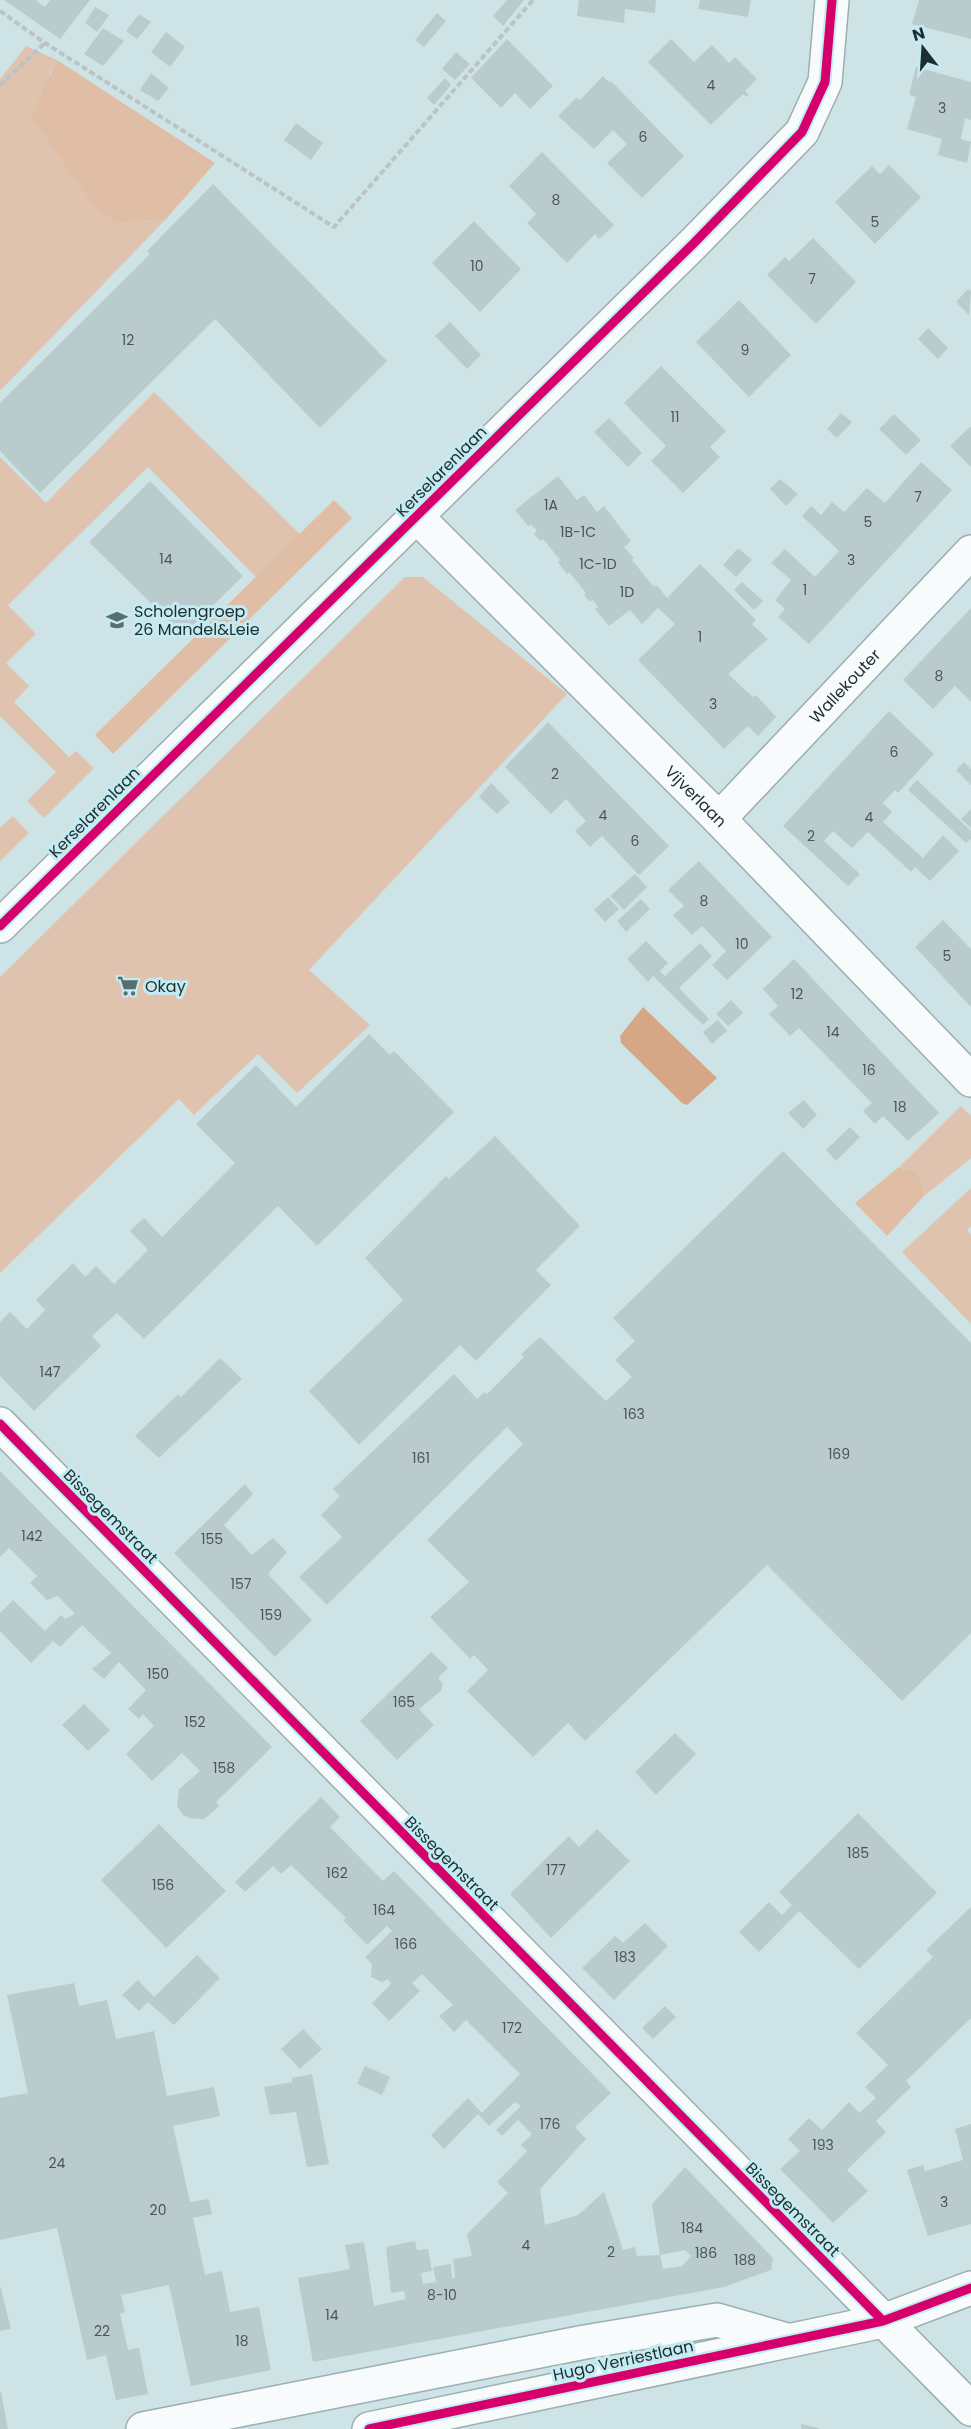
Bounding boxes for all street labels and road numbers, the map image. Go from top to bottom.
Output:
street label: Kerselarenlaan [391,421,492,522]
street label: Wallekouter [804,644,886,729]
street label: Vijverlaan [659,760,732,833]
street label: Kerselarenlaan [44,762,145,863]
street label: Bissegemstraat [58,1464,163,1569]
street label: Bissegemstraat [399,1811,504,1916]
street label: Bissegemstraat [740,2157,845,2262]
street label: Hugo Verriestlaan [551,2334,696,2387]

